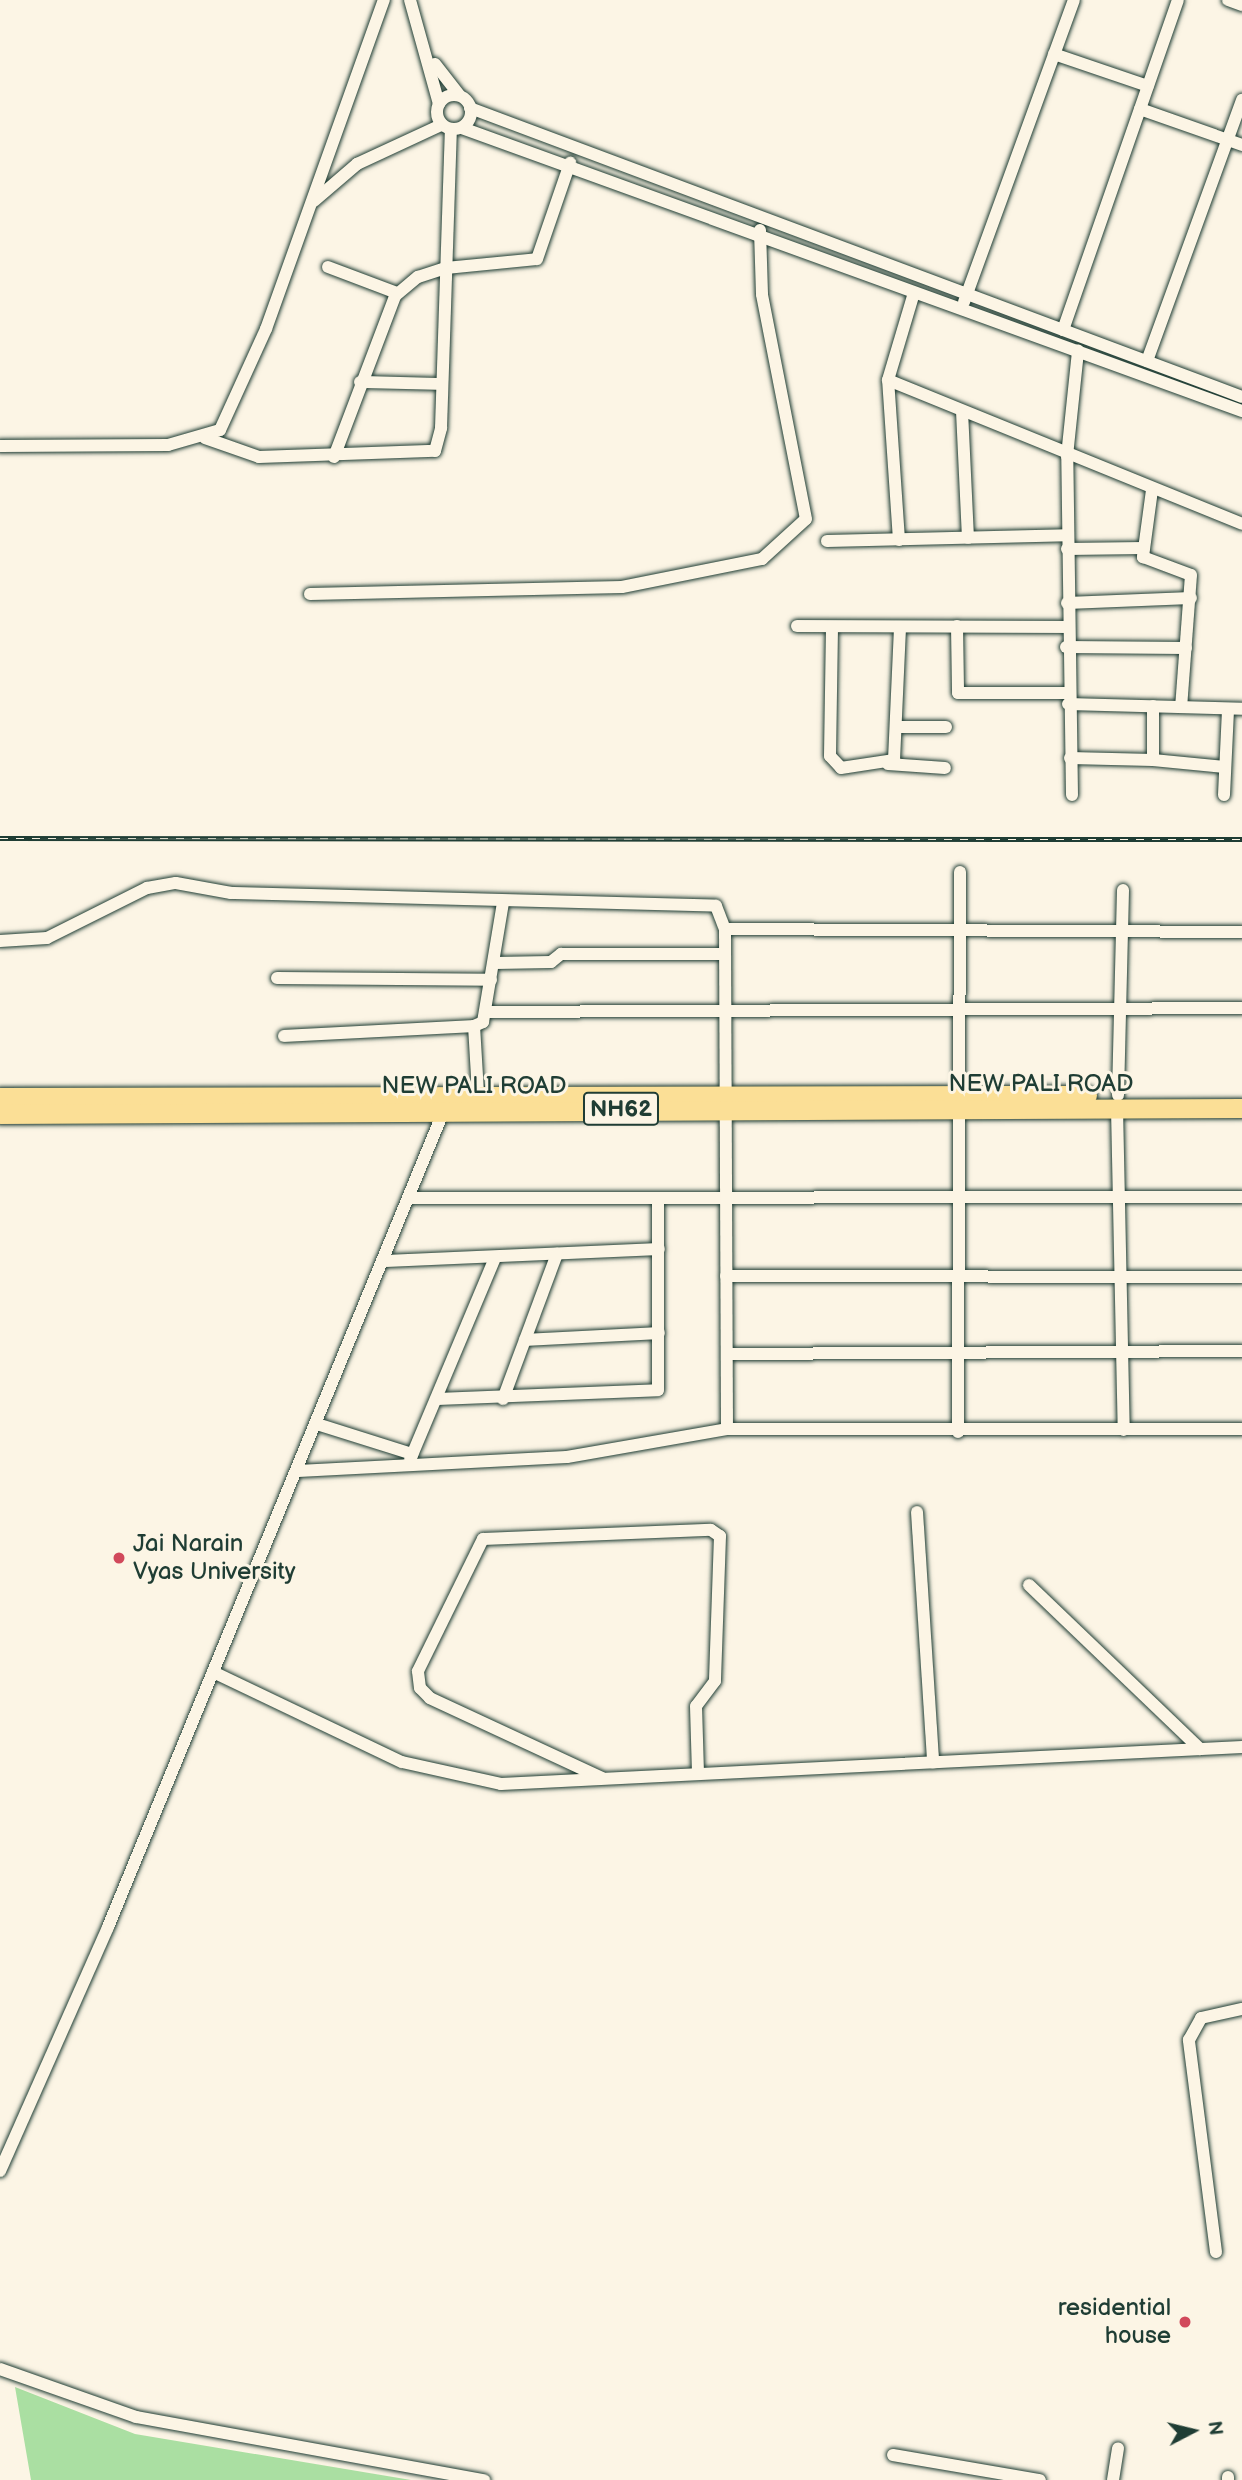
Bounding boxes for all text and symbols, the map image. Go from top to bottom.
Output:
street label: NEW PALI ROAD [949,1070,1133,1098]
street label: NEW PALI ROAD [382,1072,566,1100]
road number: NH62 [582,1090,660,1128]
place label: Jai Narain Vyas University [133,1530,296,1586]
marker: Jai Narain Vyas University [111,1550,127,1566]
place label: residential house [1058,2294,1171,2350]
marker: residential house [1177,2314,1193,2330]
north arrow [1158,2396,1228,2466]
text: N [1202,2420,1227,2437]

